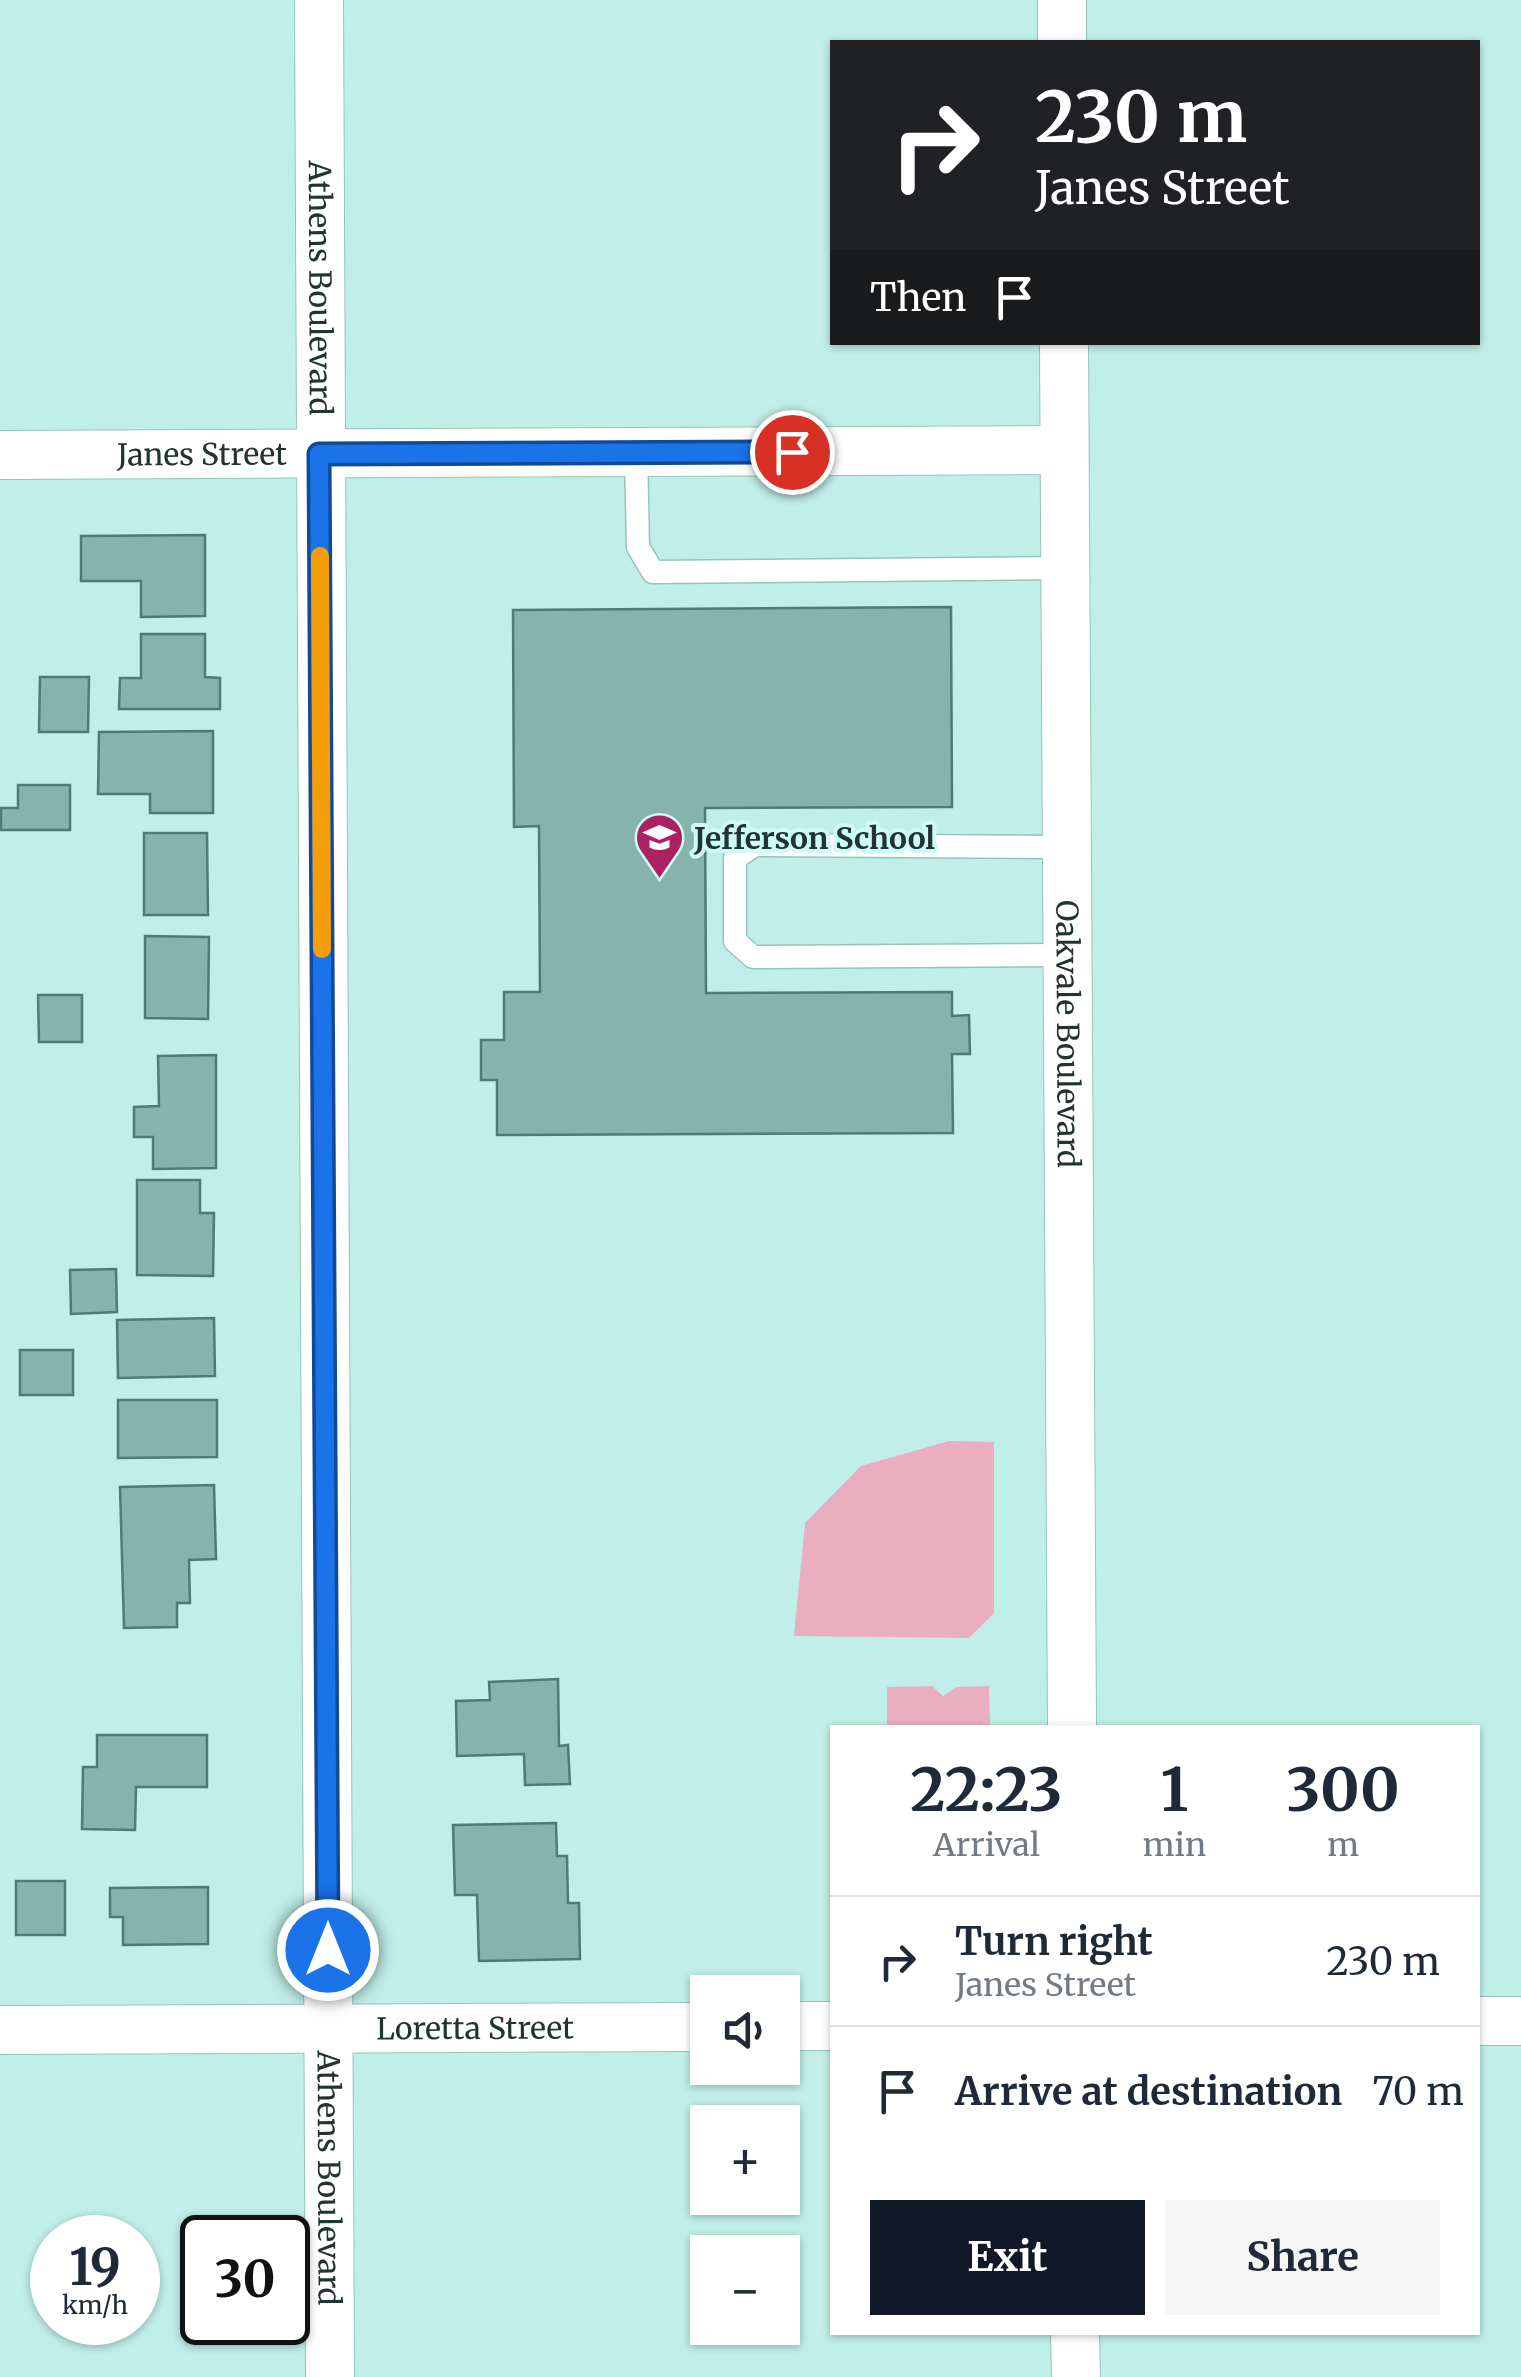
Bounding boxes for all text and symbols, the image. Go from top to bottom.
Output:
text: 230 m [1035,73,1247,161]
icon: right [870,80,1000,210]
street label: Athens Boulevard [301,159,340,416]
text: Janes Street [1035,160,1290,216]
icon: arrive [987,270,1042,325]
text: Then [870,274,967,321]
pin [750,410,835,495]
icon: arrive [765,425,820,480]
street label: Janes Street [116,435,287,473]
school or university icon: Jefferson School [633,812,685,880]
place label: Jefferson School [693,819,935,857]
street label: Oakvale Boulevard [1048,900,1088,1168]
text: 22:23 [910,1752,1063,1827]
text: 1 [1161,1752,1188,1827]
text: 300 [1286,1752,1400,1827]
text: Arrival [933,1825,1040,1865]
text: min [1143,1825,1206,1865]
text: m [1327,1825,1359,1865]
position arrow [276,1898,380,2002]
text: Turn right [955,1918,1153,1965]
icon: right [870,1934,925,1989]
text: 230 m [1326,1938,1440,1985]
text: Janes Street [955,1965,1136,2005]
map controls [690,1975,800,2345]
button: sound [690,1975,800,2085]
street label: Loretta Street [376,2009,574,2047]
street label: Athens Boulevard [309,2049,349,2306]
icon: arrive [870,2064,925,2119]
text: Arrive at destination [955,2068,1342,2115]
text: 70 m [1372,2068,1464,2115]
button: + [690,2105,800,2215]
button: Exit [870,2200,1145,2315]
button: Share [1165,2200,1440,2315]
speed limit sign: 30 [180,2215,310,2345]
button: − [690,2235,800,2345]
text: 19 [69,2236,121,2299]
text: km/h [62,2289,128,2321]

